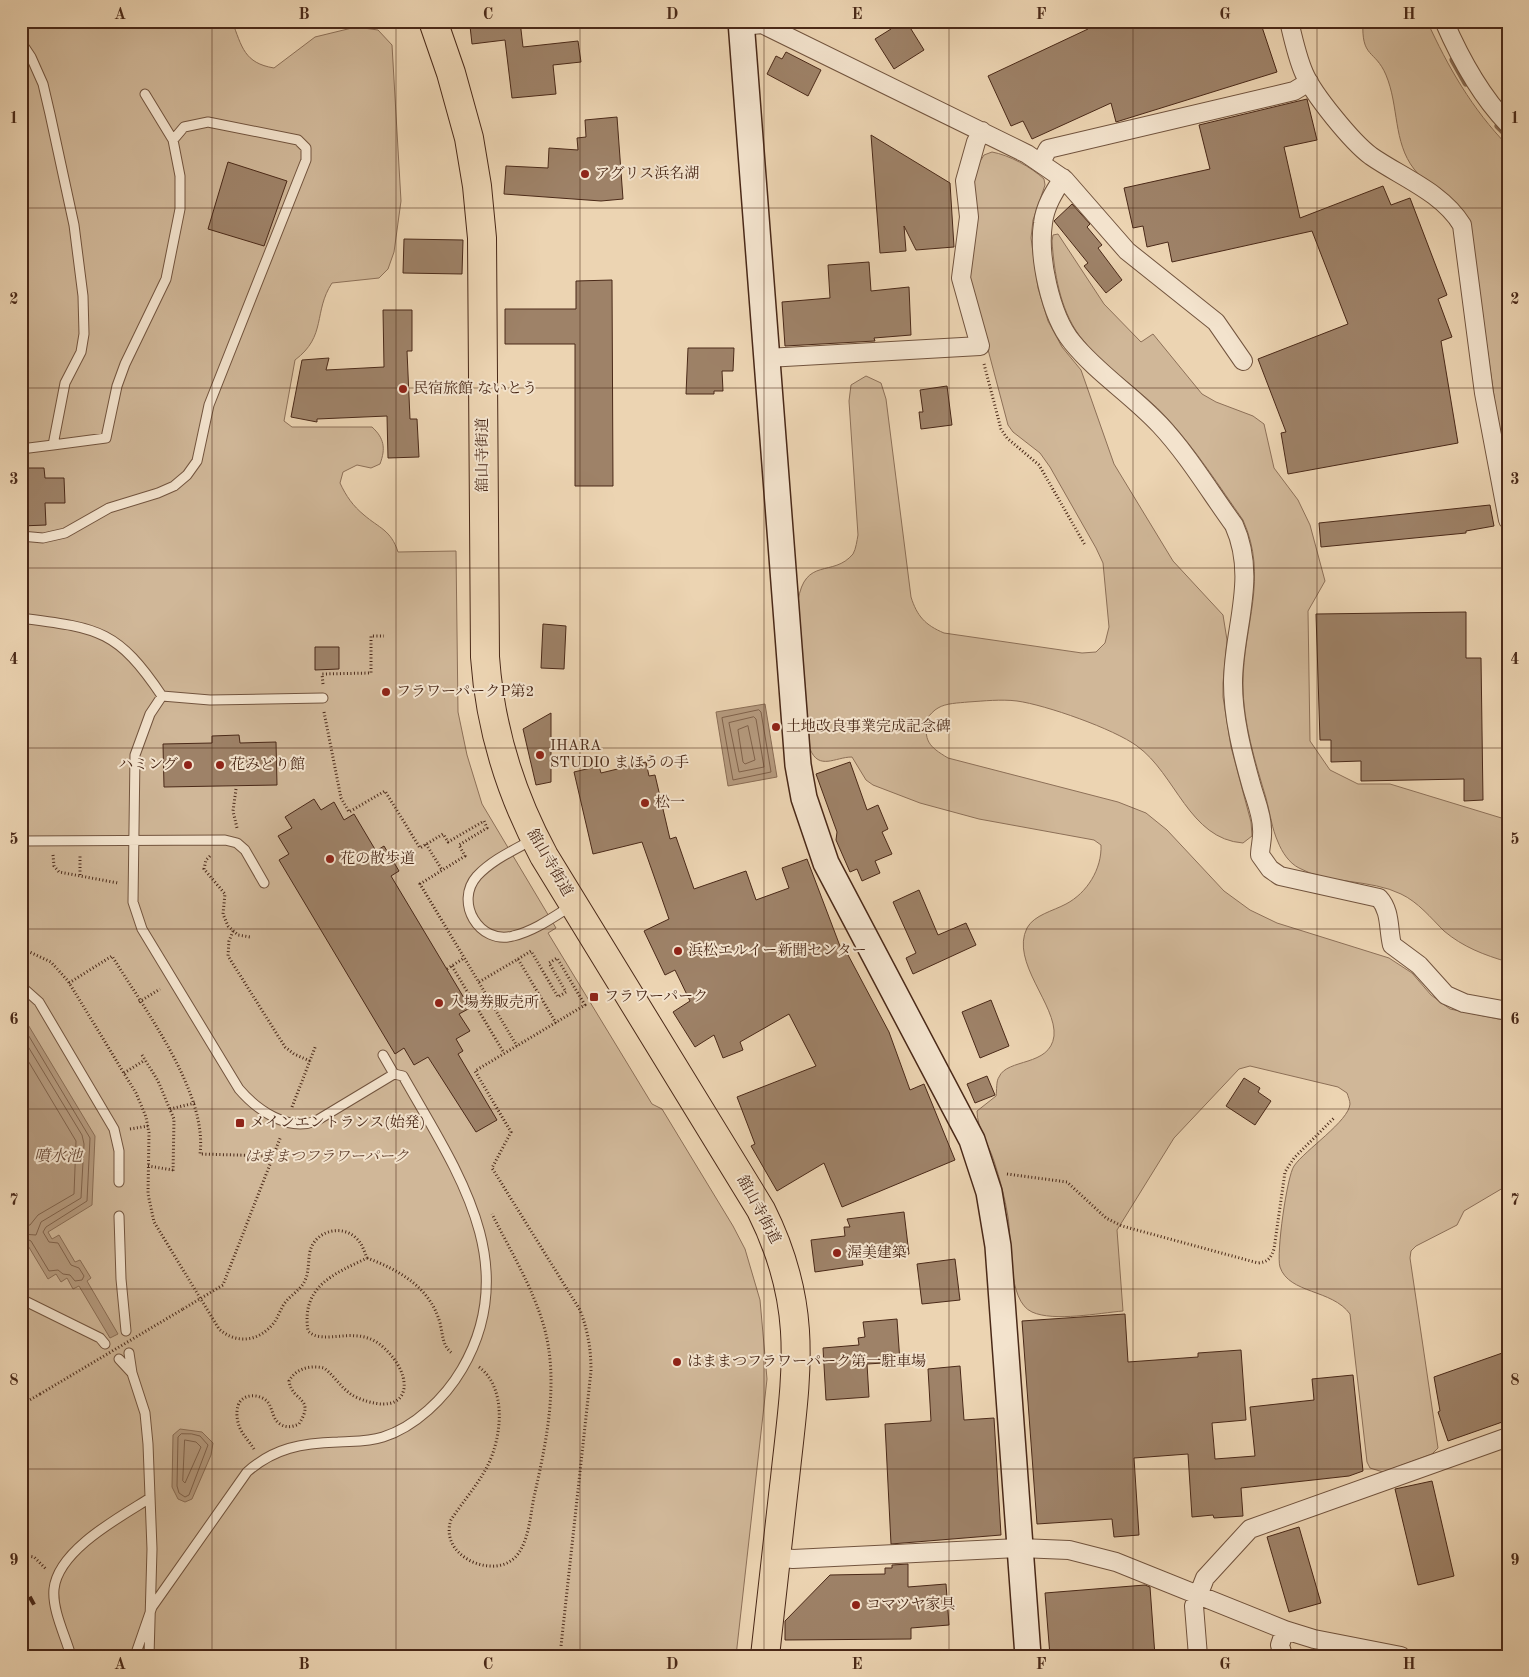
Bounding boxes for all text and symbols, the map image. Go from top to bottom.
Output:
text: A [114,7,126,23]
text: B [298,7,310,23]
text: C [483,7,493,23]
text: D [666,7,678,23]
text: E [851,7,863,23]
text: F [1036,7,1047,23]
text: G [1219,7,1231,23]
text: H [1402,7,1416,23]
text: 1 [9,111,19,127]
text: 1 [1510,111,1520,127]
place label: アグリス浜名湖 [595,165,699,182]
marker: アグリス浜名湖 [579,168,591,180]
text: 2 [9,292,19,308]
text: 2 [1510,292,1520,308]
place label: 民宿旅館 ないとう [413,380,537,397]
marker: 民宿旅館 ないとう [397,383,409,395]
street label: 舘山寺街道 [474,417,491,493]
text: 3 [9,472,19,488]
text: 3 [1510,472,1520,488]
text: 4 [9,652,19,668]
text: 4 [1510,652,1520,668]
place label: フラワーパークP第2 [396,683,534,700]
marker: フラワーパークP第2 [380,686,392,698]
place label: 土地改良事業完成記念碑 [786,718,951,735]
marker: 土地改良事業完成記念碑 [770,721,782,733]
place label: IHARA STUDIO まほうの手 [550,739,689,771]
marker: IHARA STUDIO まほうの手 [534,749,546,761]
place label: ハミング [118,756,178,773]
place label: 花みどり館 [230,756,305,773]
marker: ハミング [182,759,194,771]
marker: 花みどり館 [214,759,226,771]
place label: 松一 [655,794,685,811]
marker: 松一 [639,797,651,809]
street label: 舘山寺街道 [524,826,576,899]
text: 5 [9,832,19,848]
text: 5 [1510,832,1520,848]
place label: 花の散歩道 [340,850,415,867]
marker: 花の散歩道 [324,853,336,865]
place label: 浜松エルイー新聞センター [688,942,867,959]
marker: 浜松エルイー新聞センター [672,945,684,957]
place label: フラワーパーク [604,989,708,1005]
marker: フラワーパーク [588,991,600,1003]
place label: 入場券販売所 [449,994,539,1011]
marker: 入場券販売所 [433,997,445,1009]
text: 6 [9,1012,19,1028]
text: 6 [1510,1012,1520,1028]
place label: メインエントランス(始発) [250,1114,425,1131]
marker: メインエントランス(始発) [234,1117,246,1129]
water label: 噴水池 [34,1147,84,1165]
park label: はままつフラワーパーク [245,1149,409,1165]
street label: 舘山寺街道 [734,1172,784,1247]
text: 7 [9,1193,19,1209]
text: 7 [1510,1193,1520,1209]
place label: 渥美建築 [847,1244,907,1261]
marker: 渥美建築 [831,1247,843,1259]
place label: はままつフラワーパーク第一駐車場 [687,1353,926,1370]
marker: はままつフラワーパーク第一駐車場 [671,1356,683,1368]
text: 8 [9,1373,19,1389]
text: 8 [1510,1373,1520,1389]
text: 9 [9,1553,19,1569]
text: 9 [1510,1553,1520,1569]
place label: コマツヤ家具 [866,1596,956,1613]
marker: コマツヤ家具 [850,1599,862,1611]
text: A [114,1657,126,1673]
text: B [298,1657,310,1673]
text: C [483,1657,493,1673]
text: D [666,1657,678,1673]
text: E [851,1657,863,1673]
text: F [1036,1657,1047,1673]
text: G [1219,1657,1231,1673]
text: H [1402,1657,1416,1673]

